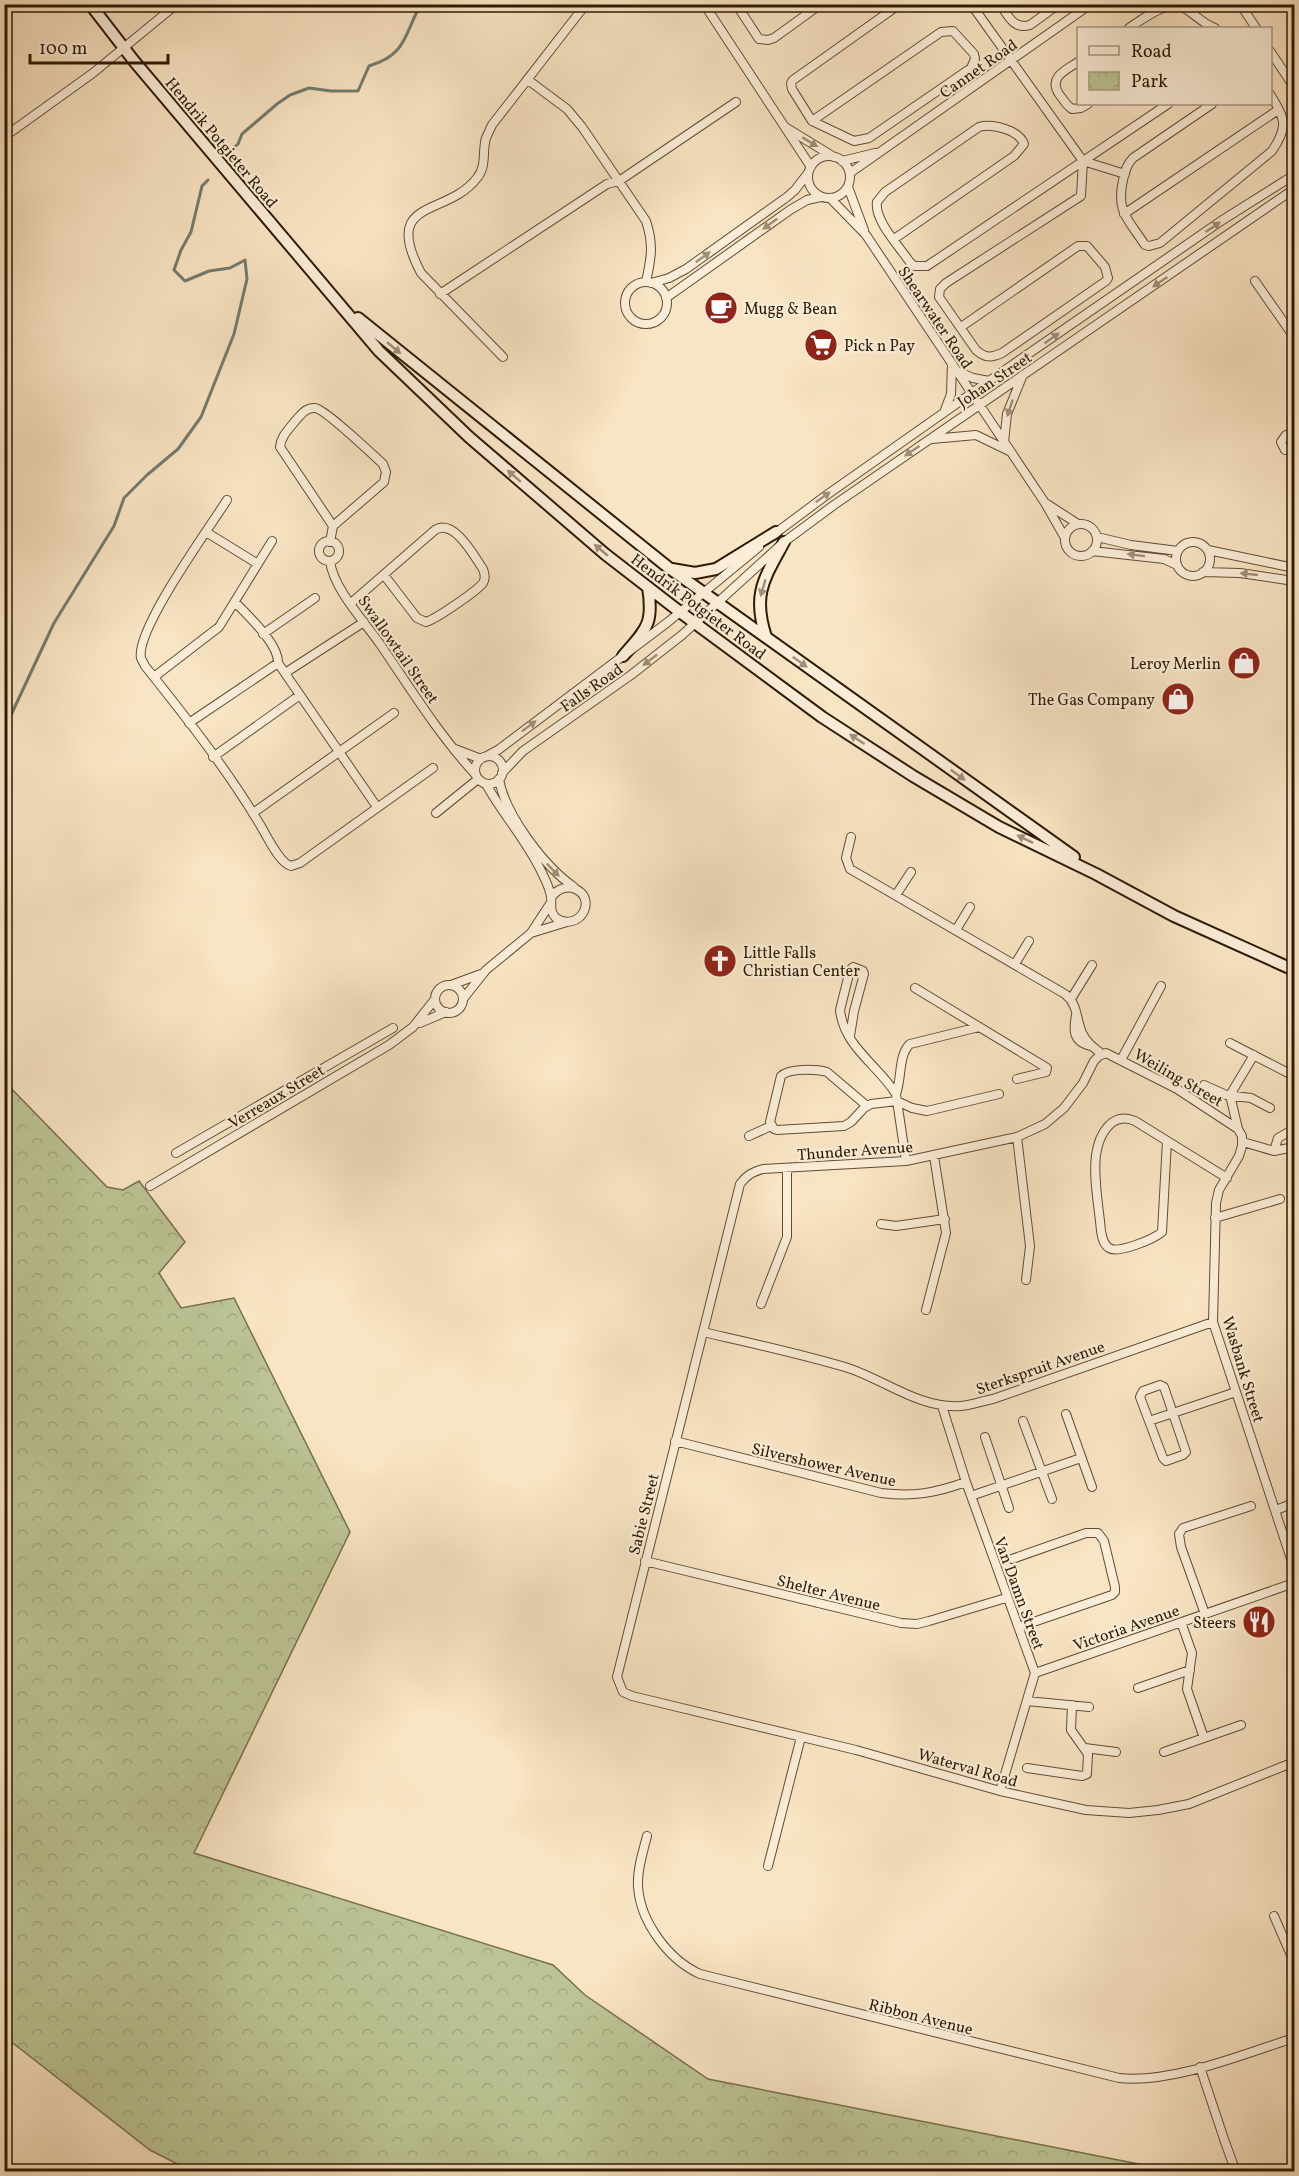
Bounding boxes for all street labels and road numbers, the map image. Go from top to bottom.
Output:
street label: Cannet Road [936,35,1022,104]
street label: Hendrik Potgieter Road [159,73,282,213]
street label: Shearwater Road [892,262,977,374]
street label: Johan Street [953,347,1037,414]
street label: Hendrik Potgieter Road [626,549,770,666]
street label: Swallowtail Street [352,591,443,709]
street label: Falls Road [556,659,628,718]
street label: Weiling Street [1129,1044,1227,1113]
street label: Verreaux Street [225,1060,330,1135]
street label: Thunder Avenue [797,1137,914,1167]
street label: Wasbank Street [1216,1314,1269,1426]
street label: Sterkspruit Avenue [973,1337,1108,1401]
street label: Silvershower Avenue [749,1439,898,1493]
street label: Sabie Street [624,1471,666,1557]
street label: Van Damn Street [987,1534,1049,1654]
street label: Shelter Avenue [774,1570,883,1617]
street label: Victoria Avenue [1071,1600,1183,1657]
street label: Waterval Road [915,1744,1020,1794]
street label: Ribbon Avenue [866,1994,975,2042]

